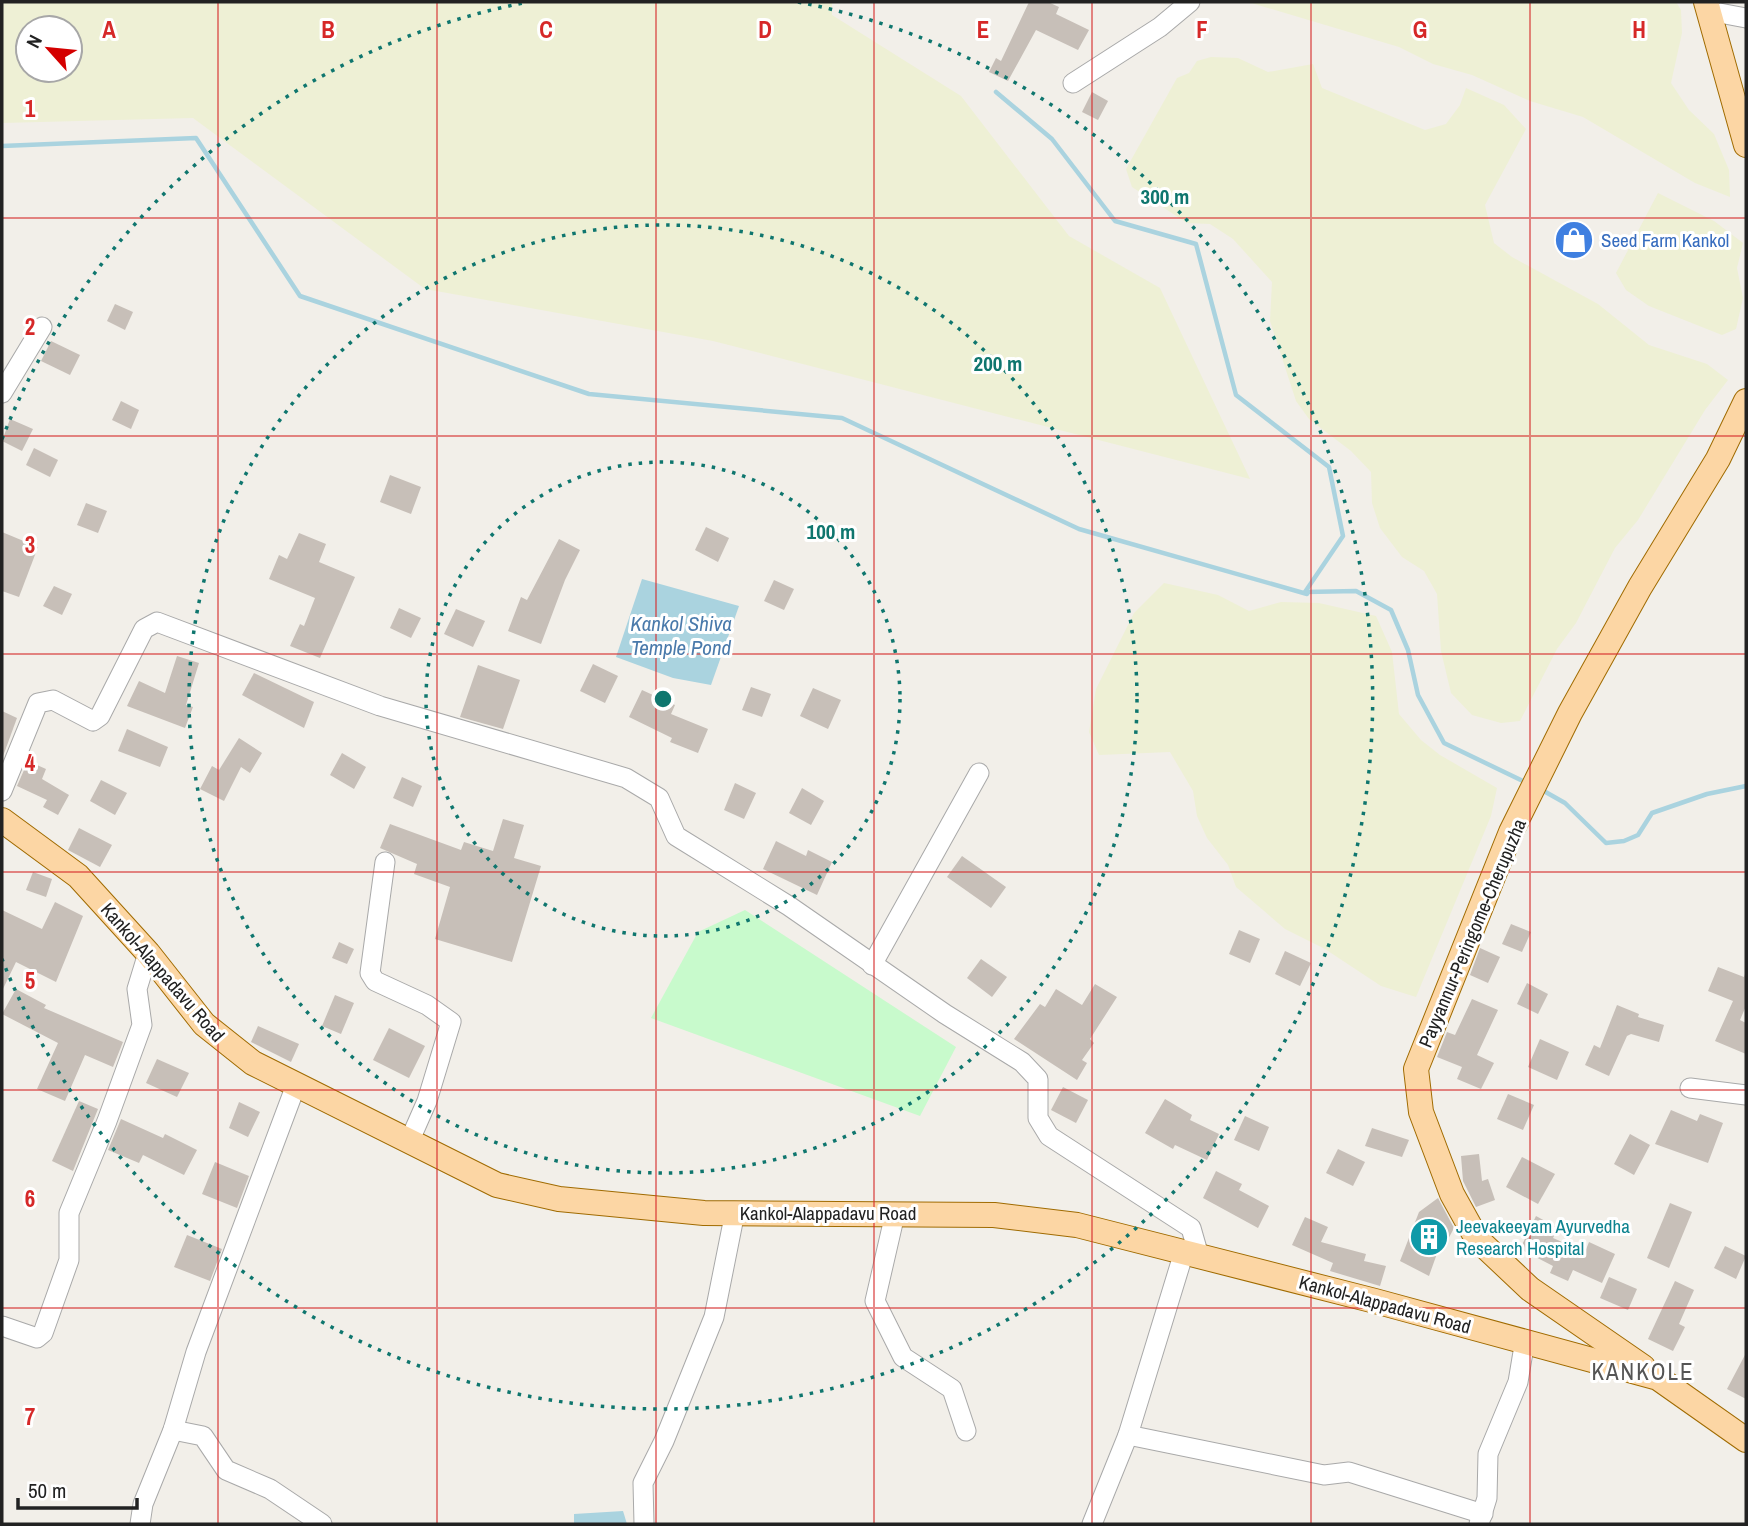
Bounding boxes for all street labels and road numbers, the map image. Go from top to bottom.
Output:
street label: Payyannur-Peringome-Cherupuzha [1412,814,1532,1051]
street label: Kankol-Alappadavu Road [95,897,231,1047]
street label: Kankol-Alappadavu Road [740,1200,916,1226]
street label: Kankol-Alappadavu Road [1296,1269,1474,1339]

